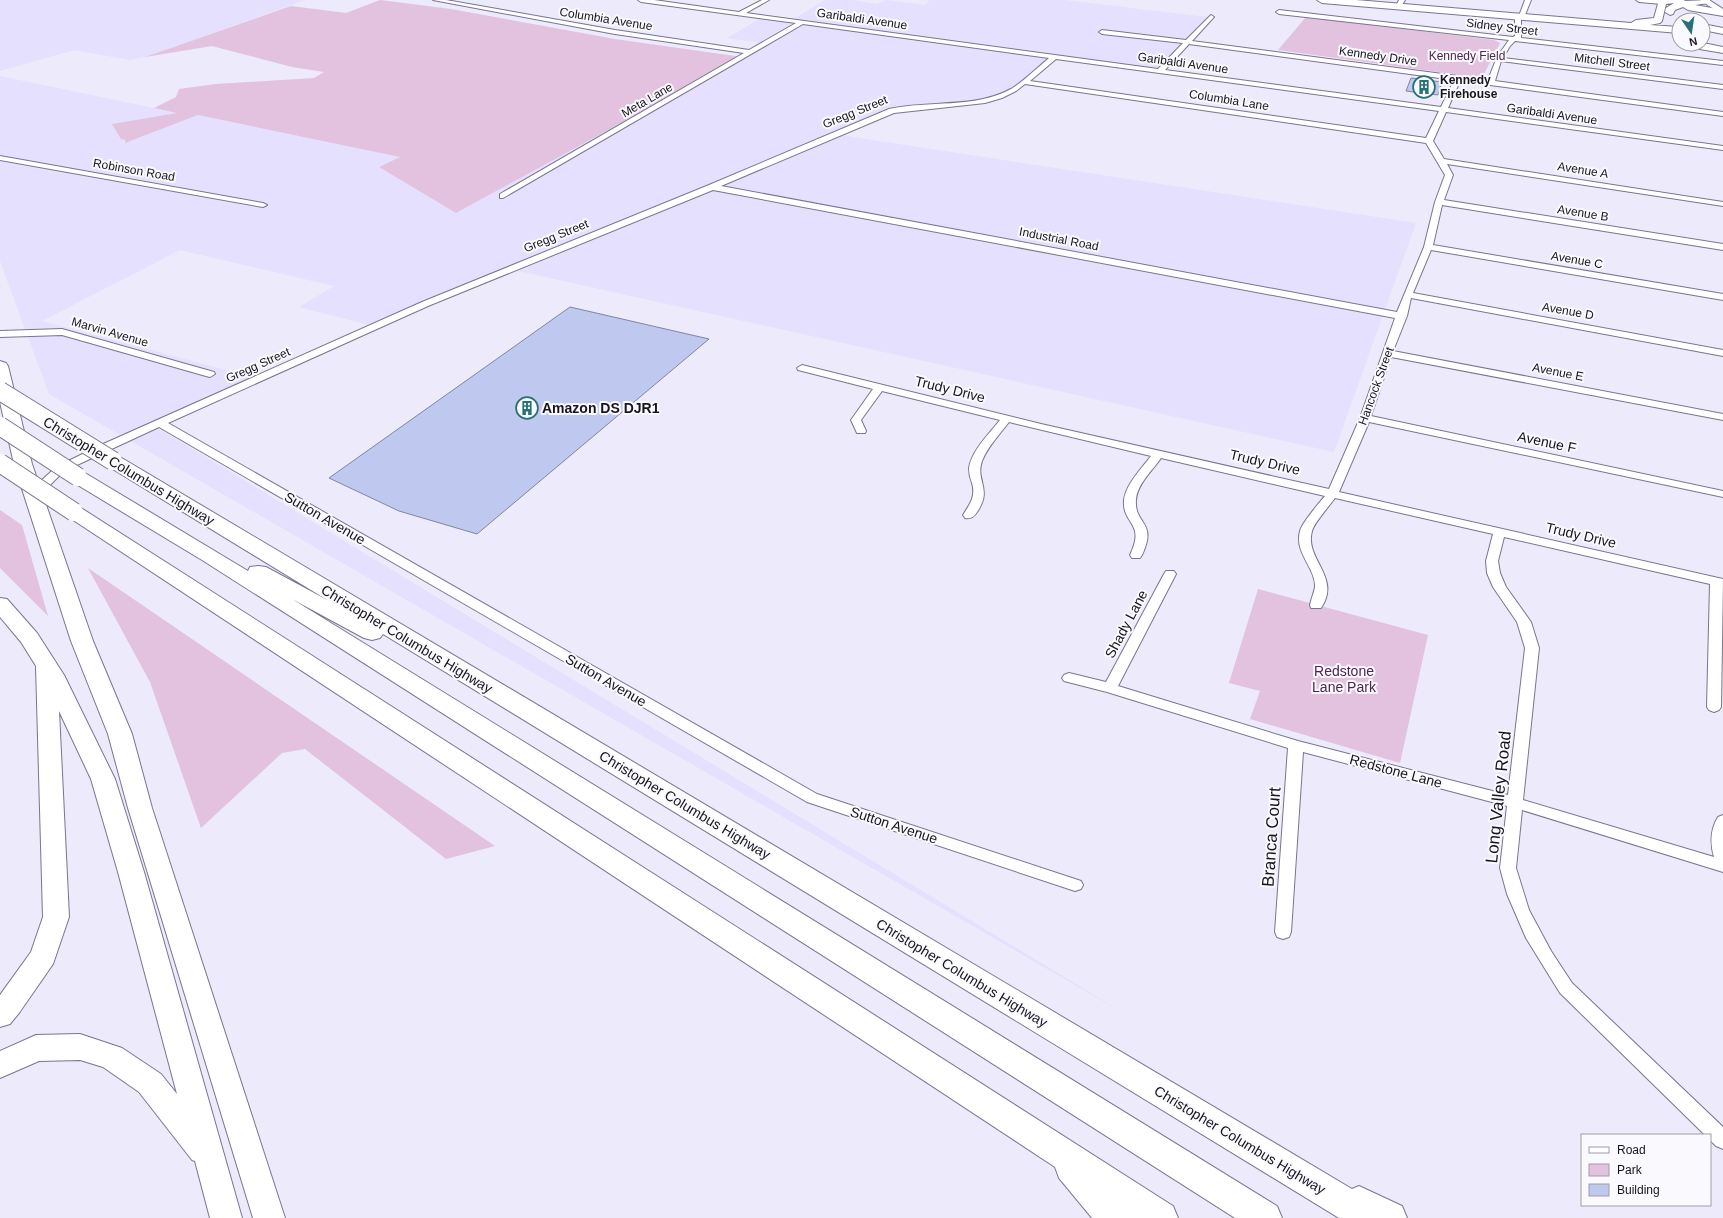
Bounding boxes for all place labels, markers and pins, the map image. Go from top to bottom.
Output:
place label: Kennedy Firehouse [1440,73,1498,101]
building icon: Kennedy Firehouse [1411,74,1437,100]
building icon: Amazon DS DJR1 [514,395,540,421]
place label: Amazon DS DJR1 [542,400,660,416]

